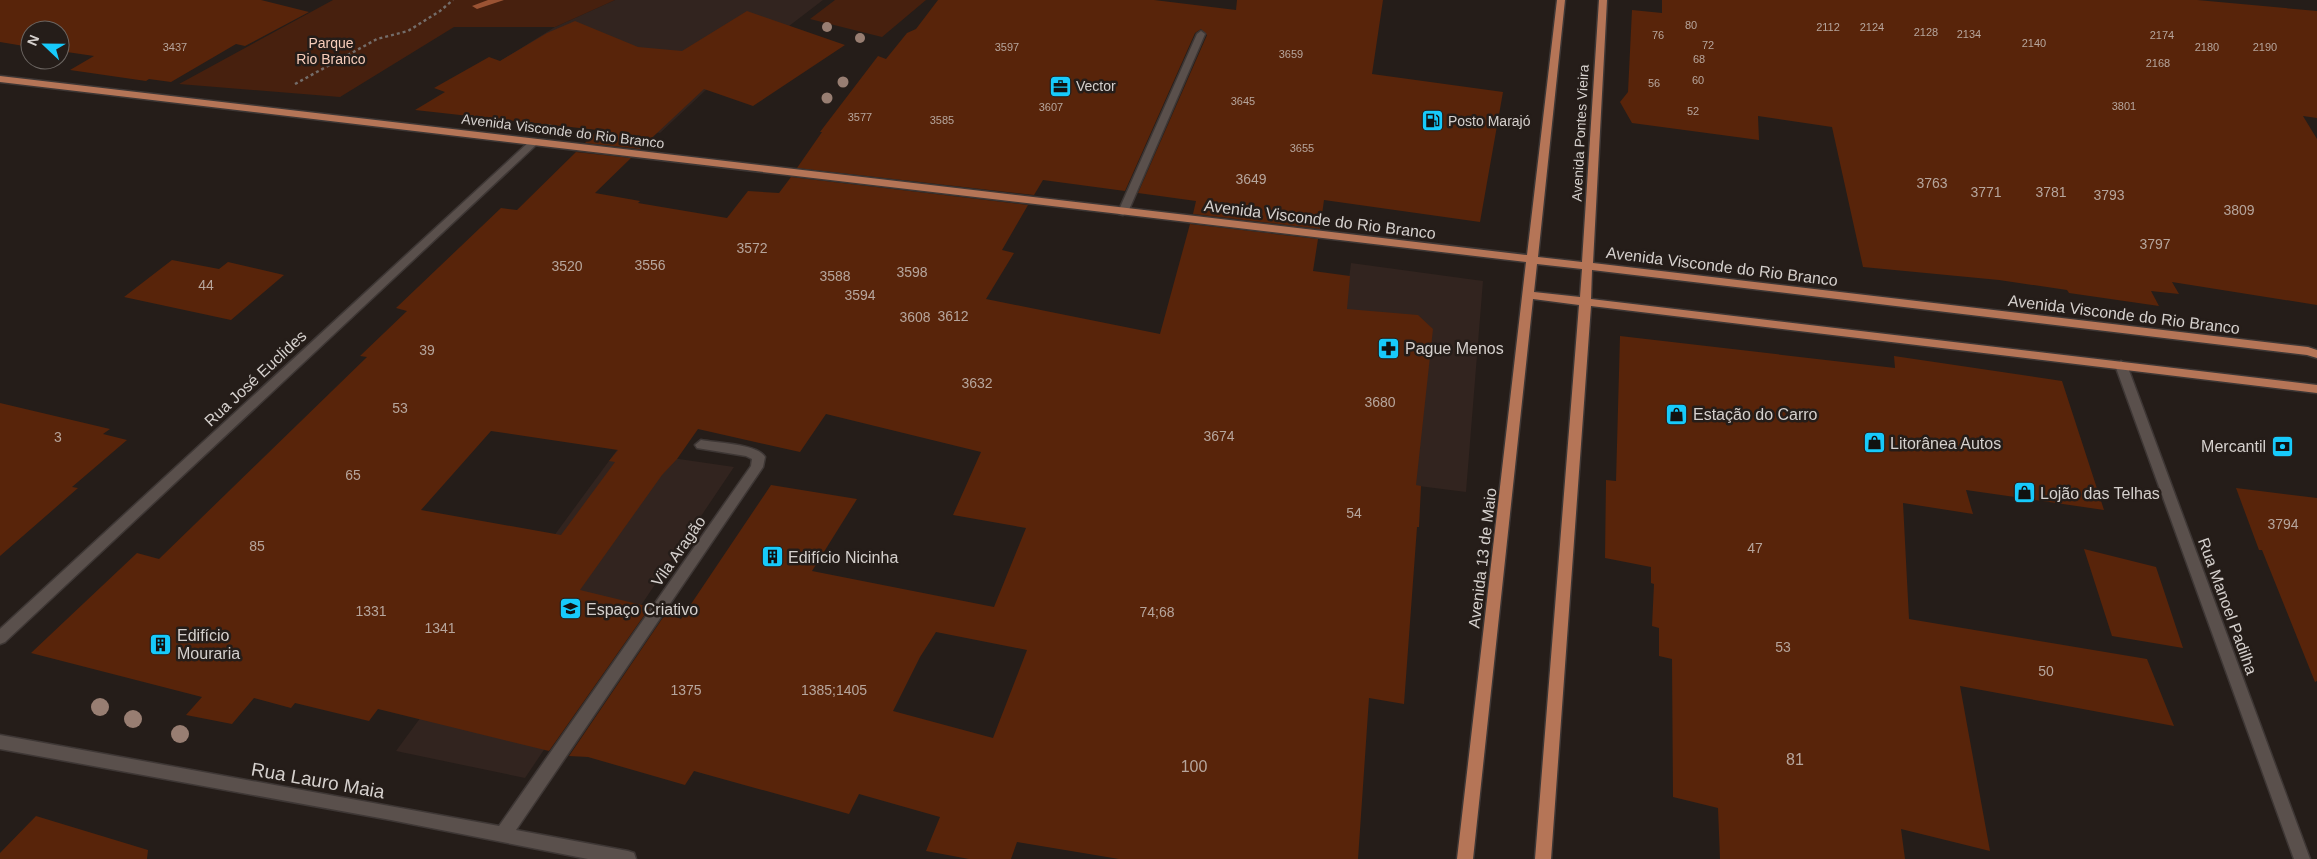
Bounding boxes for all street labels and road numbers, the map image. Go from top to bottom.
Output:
street label: Avenida Pontes Vieira [1568,64,1592,202]
street label: Avenida Visconde do Rio Branco [461,111,666,151]
street label: Avenida Visconde do Rio Branco [1203,197,1437,242]
street label: Avenida Visconde do Rio Branco [1605,244,1839,289]
street label: Avenida Visconde do Rio Branco [2007,292,2241,337]
street label: Rua José Euclides [201,327,310,430]
street label: Avenida 13 de Maio [1465,487,1500,629]
street label: Vila Aragão [648,513,709,590]
street label: Rua Manoel Padilha [2195,536,2260,677]
street label: Rua Lauro Maia [250,758,387,803]

